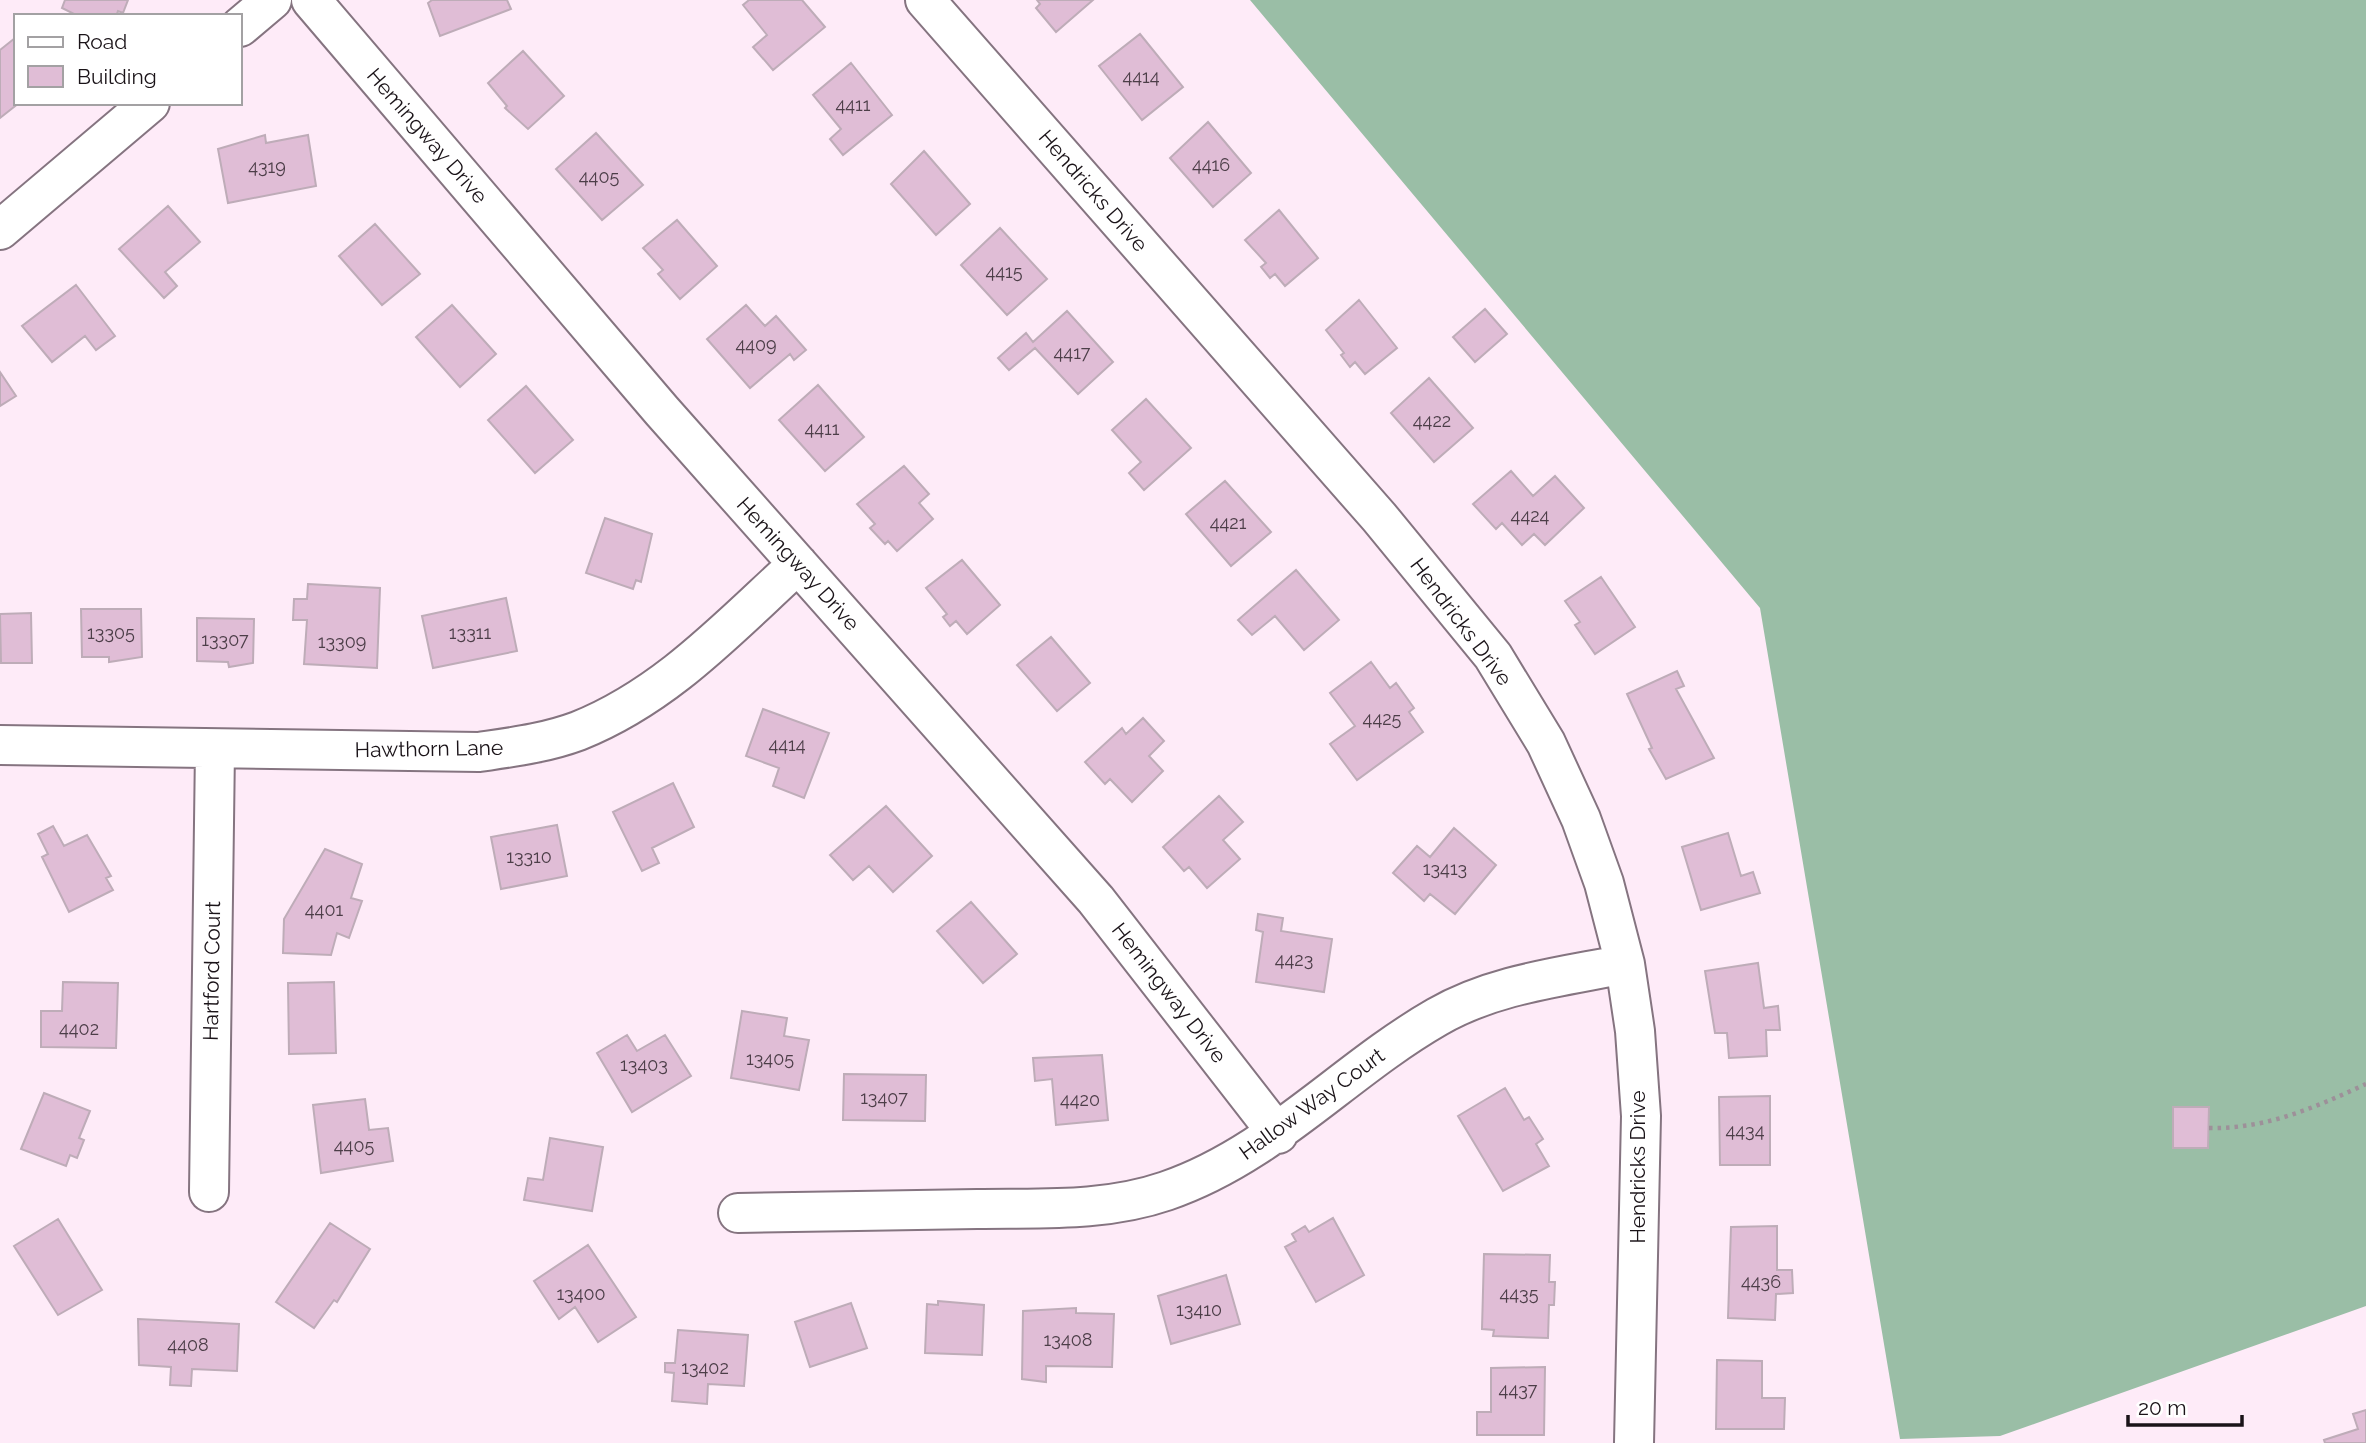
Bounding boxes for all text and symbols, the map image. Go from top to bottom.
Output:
legend [14,14,242,105]
text: Road [77,29,127,54]
street label: Hemingway Drive [362,63,493,208]
text: Building [77,64,157,89]
house number: 4414 [1122,66,1160,87]
house number: 4411 [835,94,871,115]
street label: Hendricks Drive [1034,125,1153,257]
house number: 4416 [1192,154,1230,175]
house number: 4319 [248,156,286,177]
house number: 4405 [579,166,619,187]
house number: 4415 [985,261,1023,282]
house number: 4409 [735,334,777,355]
house number: 4417 [1054,342,1091,363]
house number: 4422 [1413,410,1451,431]
house number: 4411 [804,418,840,439]
street label: Hemingway Drive [732,492,865,636]
house number: 4424 [1511,505,1550,526]
house number: 4421 [1210,512,1247,533]
street label: Hendricks Drive [1405,553,1517,690]
house number: 13305 [87,622,135,643]
house number: 13311 [449,622,491,643]
house number: 13307 [201,629,249,650]
house number: 13309 [318,631,366,652]
house number: 4425 [1363,708,1402,729]
house number: 4414 [768,734,806,755]
street label: Hawthorn Lane [354,735,503,762]
house number: 13310 [506,846,552,867]
house number: 13413 [1423,858,1467,879]
house number: 4401 [305,899,343,920]
street label: Hartford Court [198,901,225,1041]
street label: Hemingway Drive [1107,918,1232,1068]
house number: 4423 [1275,949,1313,970]
house number: 4402 [59,1018,99,1039]
street label: Hallow Way Court [1234,1043,1389,1165]
house number: 13405 [746,1048,794,1069]
house number: 13403 [620,1054,668,1075]
house number: 13407 [860,1087,908,1108]
house number: 4420 [1060,1089,1100,1110]
street label: Hendricks Drive [1625,1090,1650,1244]
house number: 4434 [1725,1120,1765,1141]
house number: 4405 [334,1135,374,1156]
house number: 4436 [1741,1271,1781,1292]
house number: 13400 [556,1283,606,1304]
house number: 4435 [1499,1283,1539,1304]
house number: 13410 [1176,1299,1222,1320]
house number: 13408 [1044,1329,1092,1350]
house number: 4408 [167,1334,209,1355]
house number: 13402 [681,1357,729,1378]
house number: 4437 [1499,1379,1538,1400]
scale bar [2128,1384,2242,1428]
text: 20 m [2138,1395,2186,1420]

